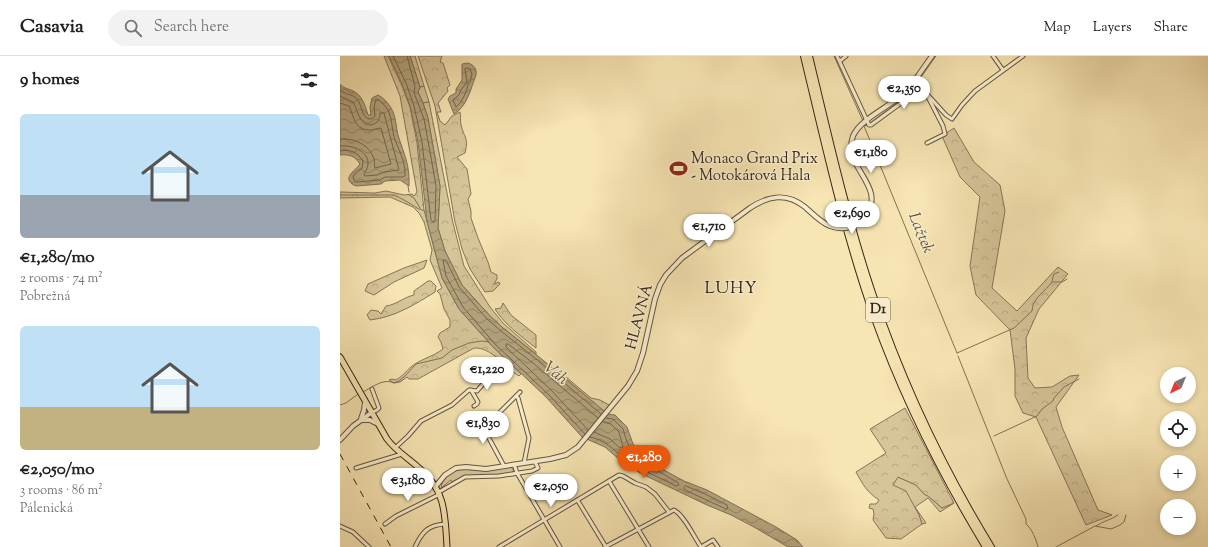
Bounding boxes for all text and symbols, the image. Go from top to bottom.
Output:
search box [108,10,388,46]
text: Casavia [20,14,84,41]
icon: search [122,17,144,39]
text: Search here [154,17,229,38]
text: Map [1044,18,1071,38]
text: Layers [1093,18,1131,38]
text: Share [1153,18,1188,38]
text: 9 homes [20,68,79,92]
icon: filters [298,69,320,91]
pin: €2,350 [871,76,937,110]
text: €2,350 [887,80,921,98]
icon: home [134,140,206,212]
pin: €1,180 [838,140,904,174]
text: €1,180 [854,144,888,162]
place label: Monaco Grand Prix - Motokárová Hala [691,149,818,187]
sports icon: Monaco Grand Prix - Motokárová Hala [668,158,688,178]
pin: €2,690 [819,201,885,235]
text: €2,690 [834,205,870,223]
water label: Lažtek [901,209,939,257]
pin: €1,710 [676,214,742,248]
text: €1,710 [692,218,726,236]
text: €1,280/mo [20,246,95,270]
text: 2 rooms · 74 m² [20,270,103,288]
district label: LUHY [704,277,758,301]
street label: HLAVNÁ [620,282,659,352]
text: Pobrežná [20,288,70,306]
road number: D1 [866,298,890,322]
icon: home [134,352,206,424]
pin: €1,220 [454,357,520,391]
water label: Váh [538,357,573,391]
text: €1,220 [470,361,504,379]
north arrow [1160,367,1196,403]
map controls [1160,367,1196,535]
pin: €1,830 [450,411,516,445]
button: locate [1160,411,1196,447]
text: €1,830 [466,415,500,433]
pin: €1,280 [611,445,677,479]
text: €1,280 [626,449,662,467]
button: + [1160,455,1196,491]
text: €2,050/mo [20,458,95,482]
pin: €3,180 [375,468,441,502]
text: €3,180 [391,472,425,490]
pin: €2,050 [518,474,584,508]
text: €2,050 [533,478,569,496]
text: 3 rooms · 86 m² [20,482,103,500]
button: − [1160,499,1196,535]
text: Pálenická [20,500,73,518]

